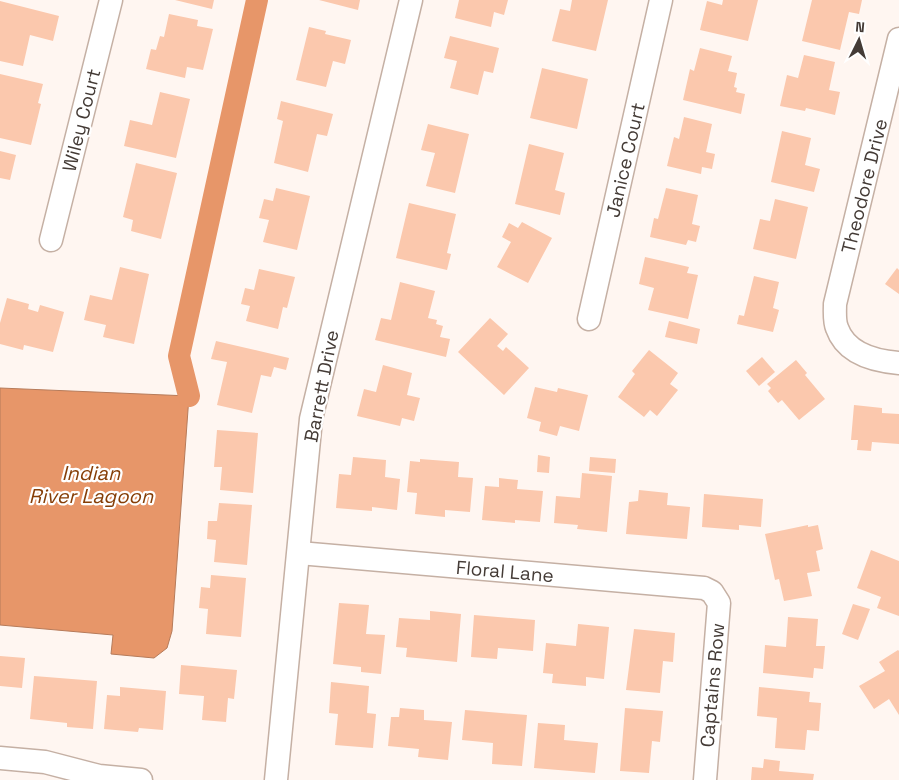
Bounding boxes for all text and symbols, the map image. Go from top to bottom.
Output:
north arrow [834,15,884,65]
text: N [855,18,866,36]
street label: Wiley Court [57,66,106,174]
street label: Janice Court [600,100,651,220]
street label: Theodore Drive [836,116,893,256]
street label: Barrett Drive [298,328,345,444]
water label: Indian River Lagoon [29,460,154,509]
street label: Floral Lane [455,555,555,588]
street label: Captains Row [695,622,730,748]

